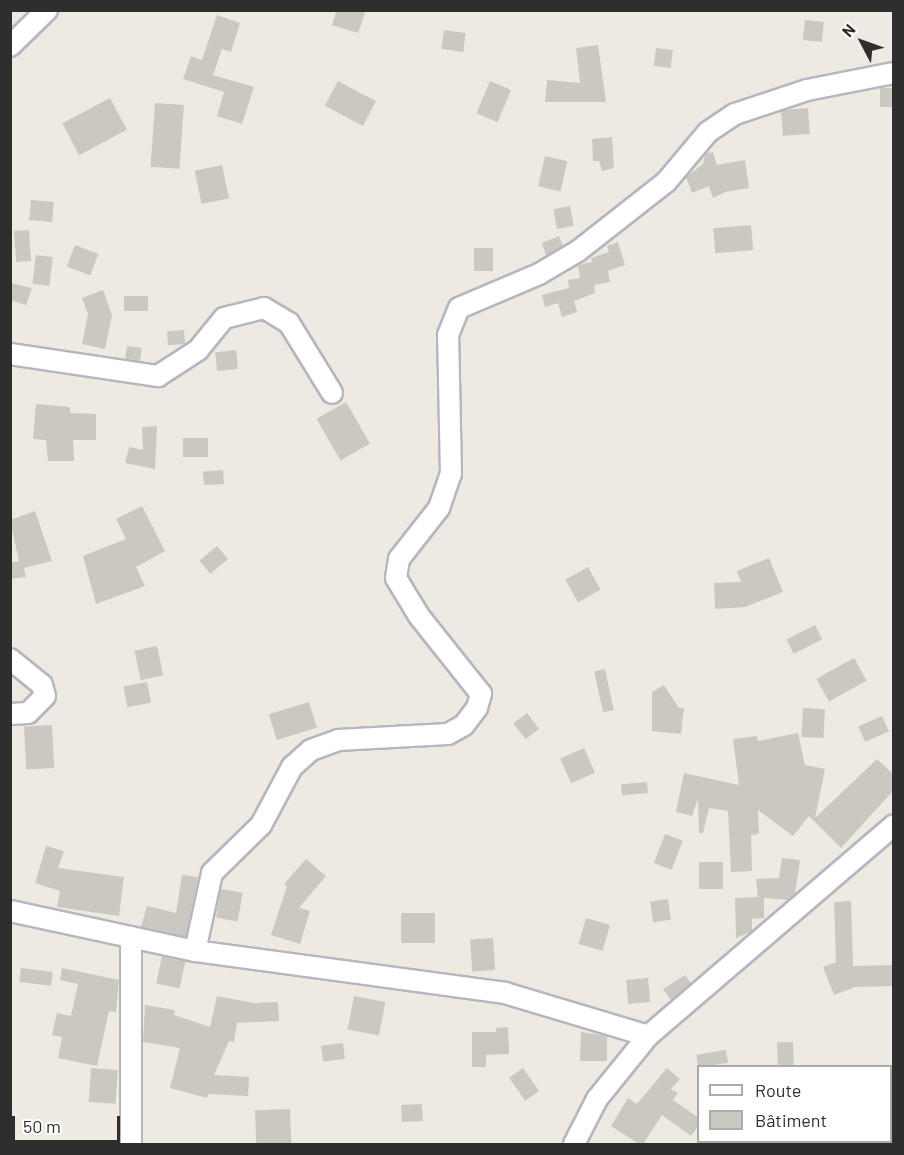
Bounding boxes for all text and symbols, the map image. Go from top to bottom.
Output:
north arrow [832,12,892,72]
text: N [837,20,859,40]
legend [697,1065,892,1143]
text: Route [755,1079,801,1101]
scale bar [15,1104,123,1142]
text: Bâtiment [755,1109,827,1131]
text: 50 m [23,1115,61,1137]

